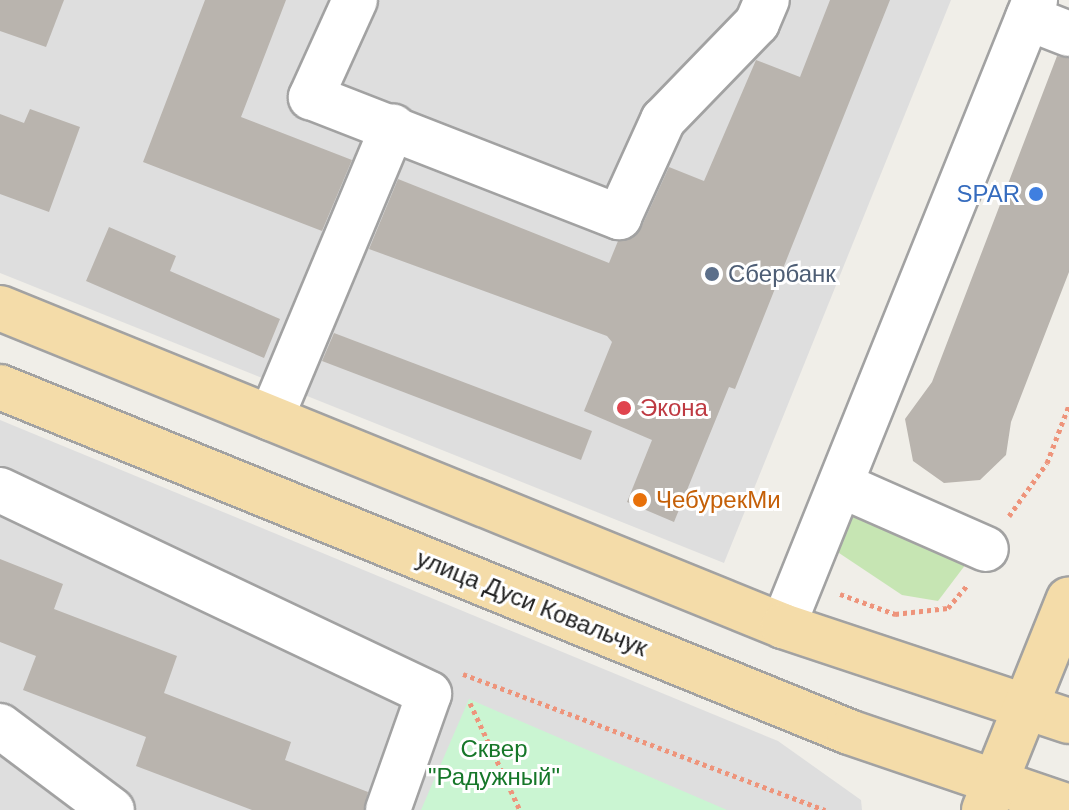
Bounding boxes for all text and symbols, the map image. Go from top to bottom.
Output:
place label: SPAR [956,180,1020,208]
marker: SPAR [1027,185,1045,203]
place label: Сбербанк [728,260,836,288]
marker: Сбербанк [703,265,721,283]
place label: Экона [640,394,708,422]
marker: Экона [615,399,633,417]
place label: ЧебурекМи [656,486,781,514]
marker: ЧебурекМи [631,491,649,509]
street label: улица Дуси Ковальчук [412,544,652,662]
park label: Сквер "Радужный" [428,735,560,791]

